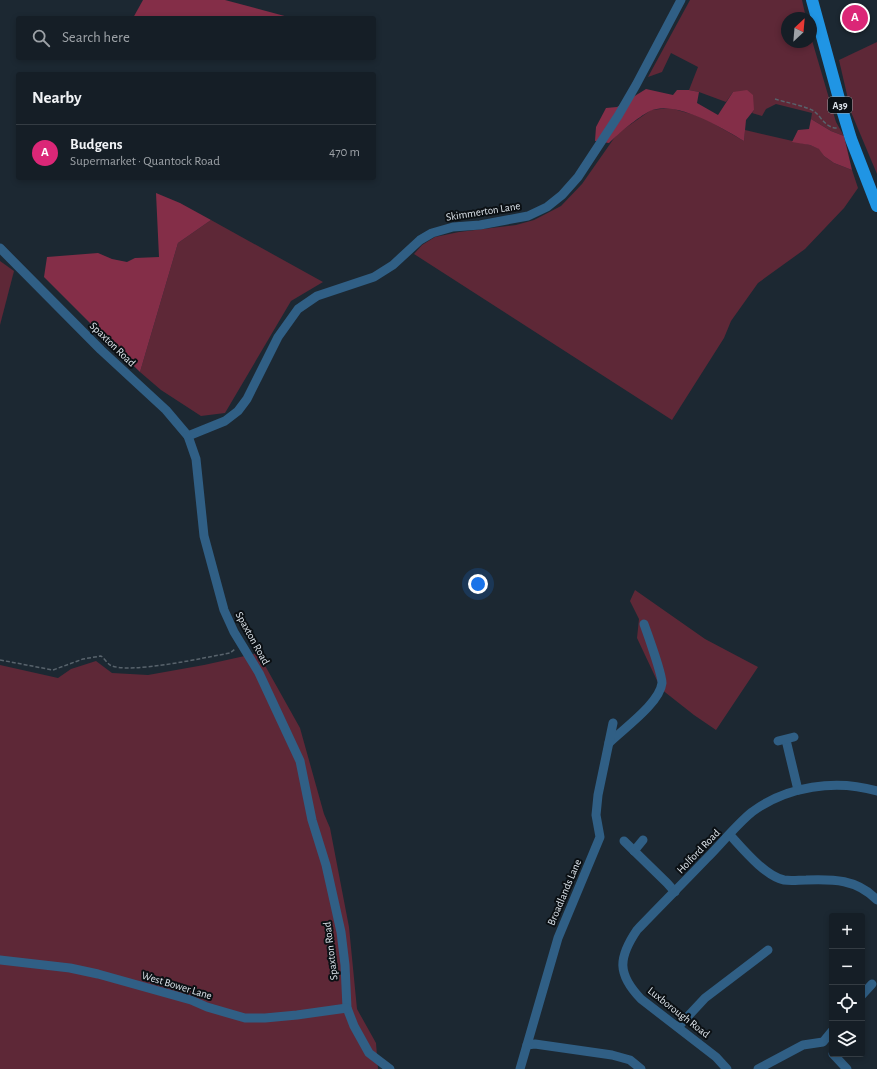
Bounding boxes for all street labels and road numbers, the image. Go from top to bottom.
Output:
road number: A39 [828,97,852,113]
street label: Skimmerton Lane [445,200,521,223]
street label: Spaxton Road [88,320,138,369]
street label: Spaxton Road [234,610,272,667]
street label: Holford Road [675,827,722,876]
street label: Broadlands Lane [546,857,583,927]
street label: Spaxton Road [321,921,340,981]
street label: West Bower Lane [140,970,213,1001]
street label: Luxborough Road [646,985,712,1040]

